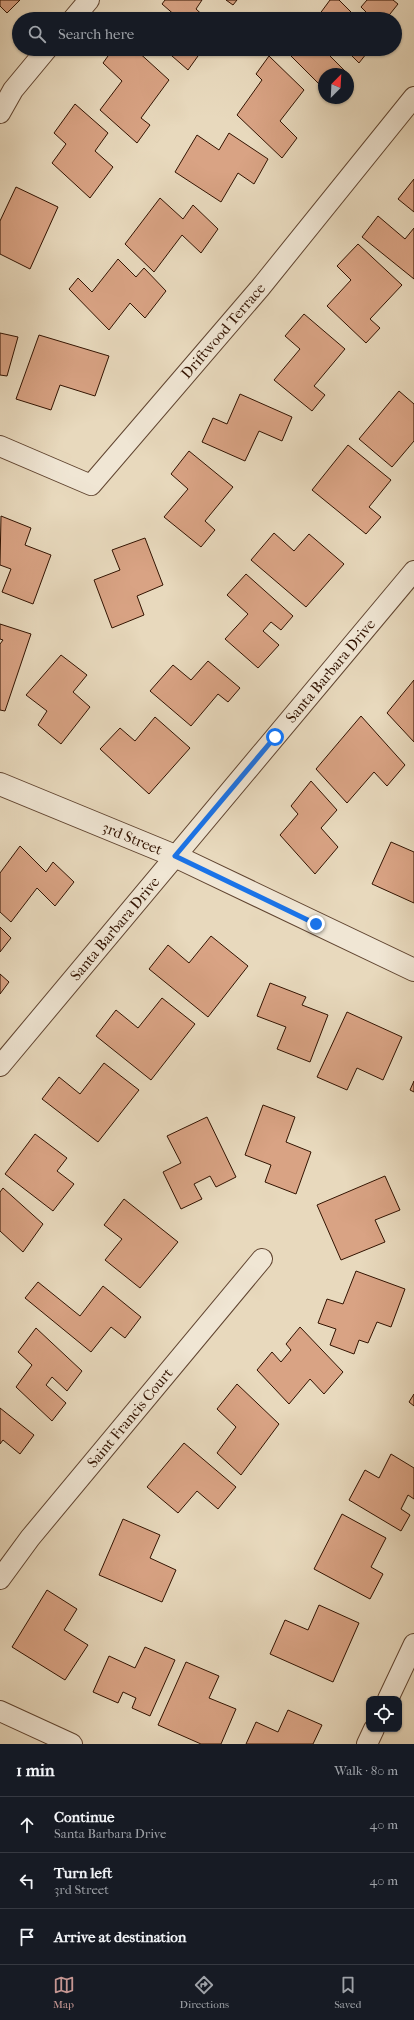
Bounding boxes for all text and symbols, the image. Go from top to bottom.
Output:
search box [12,12,402,56]
icon: search [26,23,48,45]
text: Search here [58,25,134,43]
north arrow [318,68,354,104]
street label: Driftwood Terrace [177,279,269,382]
street label: Santa Barbara Drive [282,615,379,727]
route start [266,728,284,746]
street label: 3rd Street [100,818,166,859]
street label: Santa Barbara Drive [66,873,164,984]
route end [307,915,325,933]
street label: Saint Francis Court [83,1364,177,1471]
map controls [366,1696,402,1732]
button: locate [366,1696,402,1732]
text: 1 min [16,1760,55,1780]
text: Walk · 80 m [334,1763,398,1778]
text: Continue [54,1808,114,1826]
icon: ahead [16,1814,38,1836]
text: 40 m [370,1817,398,1832]
text: Santa Barbara Drive [54,1826,167,1841]
text: Turn left [54,1864,112,1882]
icon: left [16,1870,38,1892]
text: 40 m [370,1873,398,1888]
text: 3rd Street [54,1882,109,1897]
icon: arrive [16,1926,38,1948]
text: Arrive at destination [54,1928,186,1946]
tab: Map [53,1974,75,2011]
tab: Directions [180,1974,229,2011]
tab: Saved [334,1974,361,2011]

